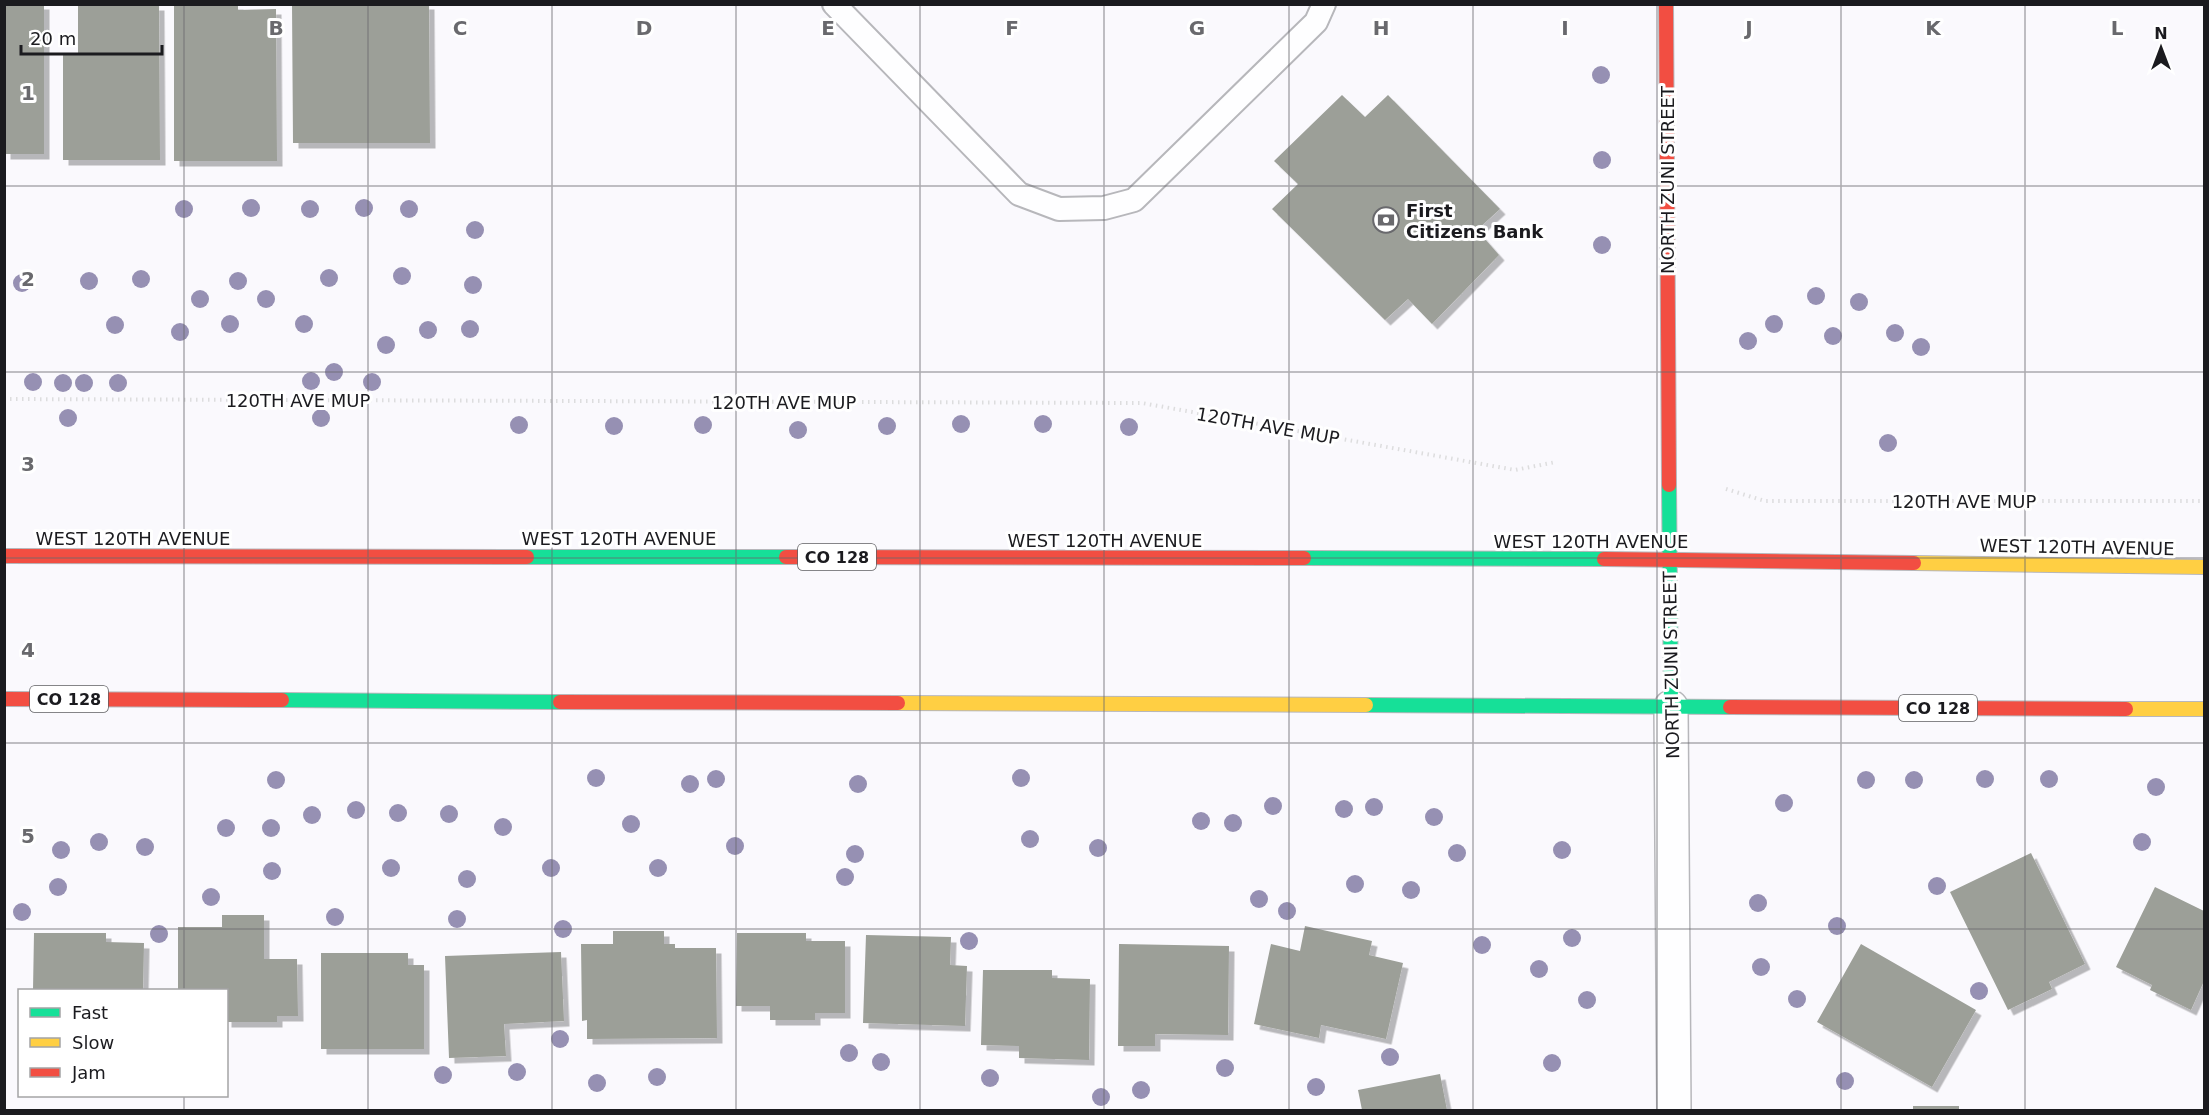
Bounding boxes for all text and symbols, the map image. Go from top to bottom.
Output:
text: B [268,16,284,40]
text: C [453,16,467,40]
text: D [636,16,652,40]
text: E [821,16,835,40]
text: F [1005,16,1019,40]
text: G [1189,16,1205,40]
text: H [1373,16,1389,40]
text: I [1561,16,1569,40]
text: J [1743,16,1753,40]
text: K [1925,16,1942,40]
text: L [2111,16,2124,40]
scale bar [21,18,162,56]
north arrow [2131,18,2191,78]
text: N [2154,24,2168,43]
text: 20 m [30,28,76,49]
text: 1 [21,81,35,105]
street label: NORTH ZUNI STREET [1657,85,1678,274]
place label: First Citizens Bank [1406,200,1544,242]
bank icon: First Citizens Bank [1371,205,1401,235]
text: 2 [21,267,35,291]
street label: 120TH AVE MUP [226,390,371,411]
street label: 120TH AVE MUP [712,392,857,413]
street label: 120TH AVE MUP [1195,403,1341,449]
text: 3 [21,452,35,476]
street label: 120TH AVE MUP [1892,491,2037,512]
street label: WEST 120TH AVENUE [36,528,230,549]
street label: WEST 120TH AVENUE [522,528,716,549]
street label: WEST 120TH AVENUE [1008,530,1202,551]
street label: WEST 120TH AVENUE [1494,531,1688,552]
street label: WEST 120TH AVENUE [1979,535,2175,559]
road number: CO 128 [798,544,876,570]
street label: NORTH ZUNI STREET [1659,570,1683,759]
text: 4 [21,638,35,662]
road number: CO 128 [30,686,108,712]
road number: CO 128 [1899,695,1977,721]
text: 5 [21,824,35,848]
legend [18,989,228,1097]
text: Fast [72,1002,108,1023]
text: Slow [72,1032,114,1053]
text: Jam [71,1062,106,1083]

